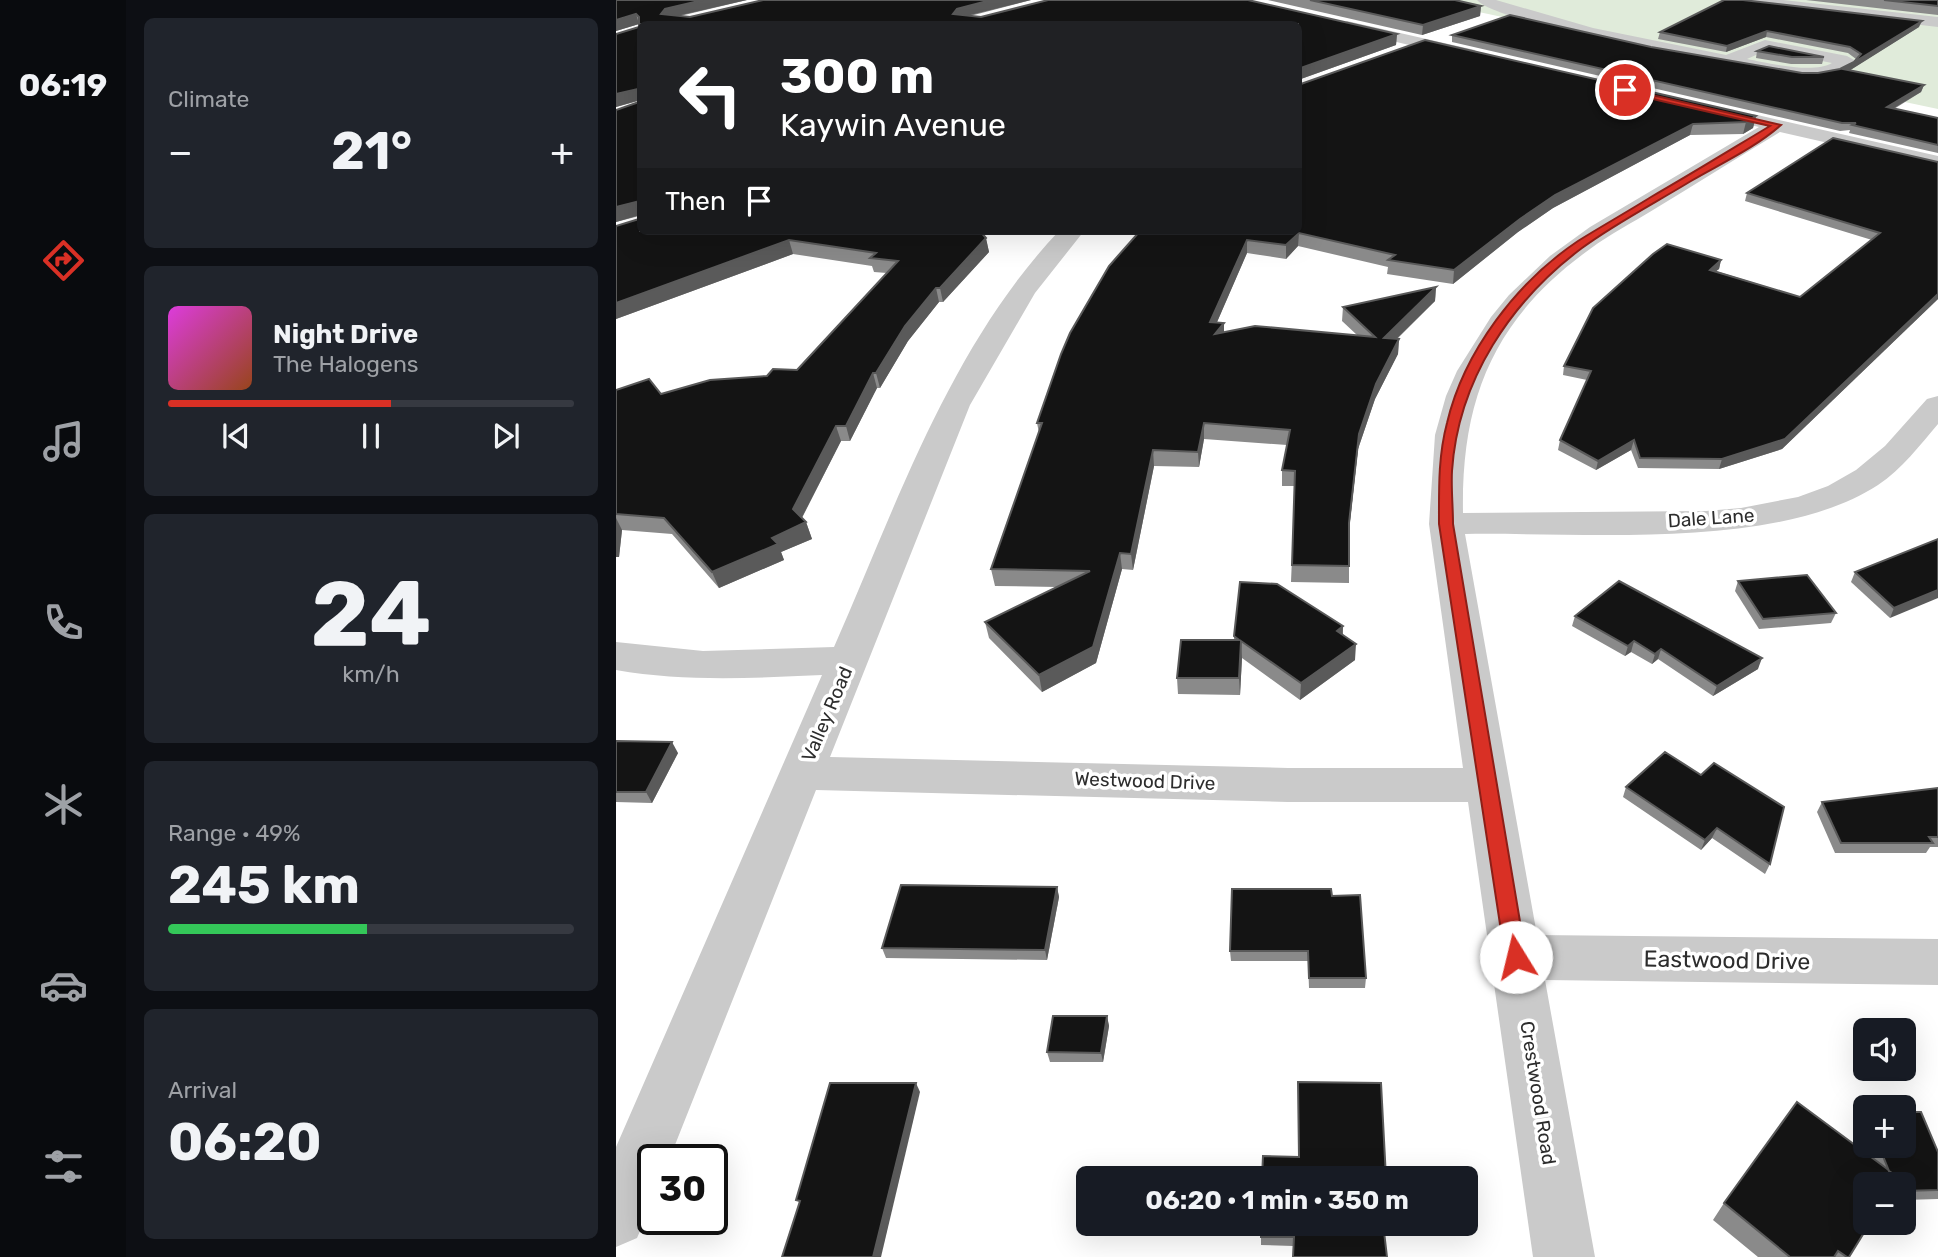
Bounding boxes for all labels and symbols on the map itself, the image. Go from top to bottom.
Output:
pin [1595,60,1655,120]
street label: Dale Lane [1667,503,1755,533]
street label: Valley Road [797,663,857,765]
street label: Westwood Drive [1074,767,1216,795]
position arrow [1479,920,1553,994]
street label: Eastwood Drive [1643,945,1811,975]
street label: Crestwood Road [1515,1019,1561,1167]
speed limit sign: 30 [637,1144,728,1235]

